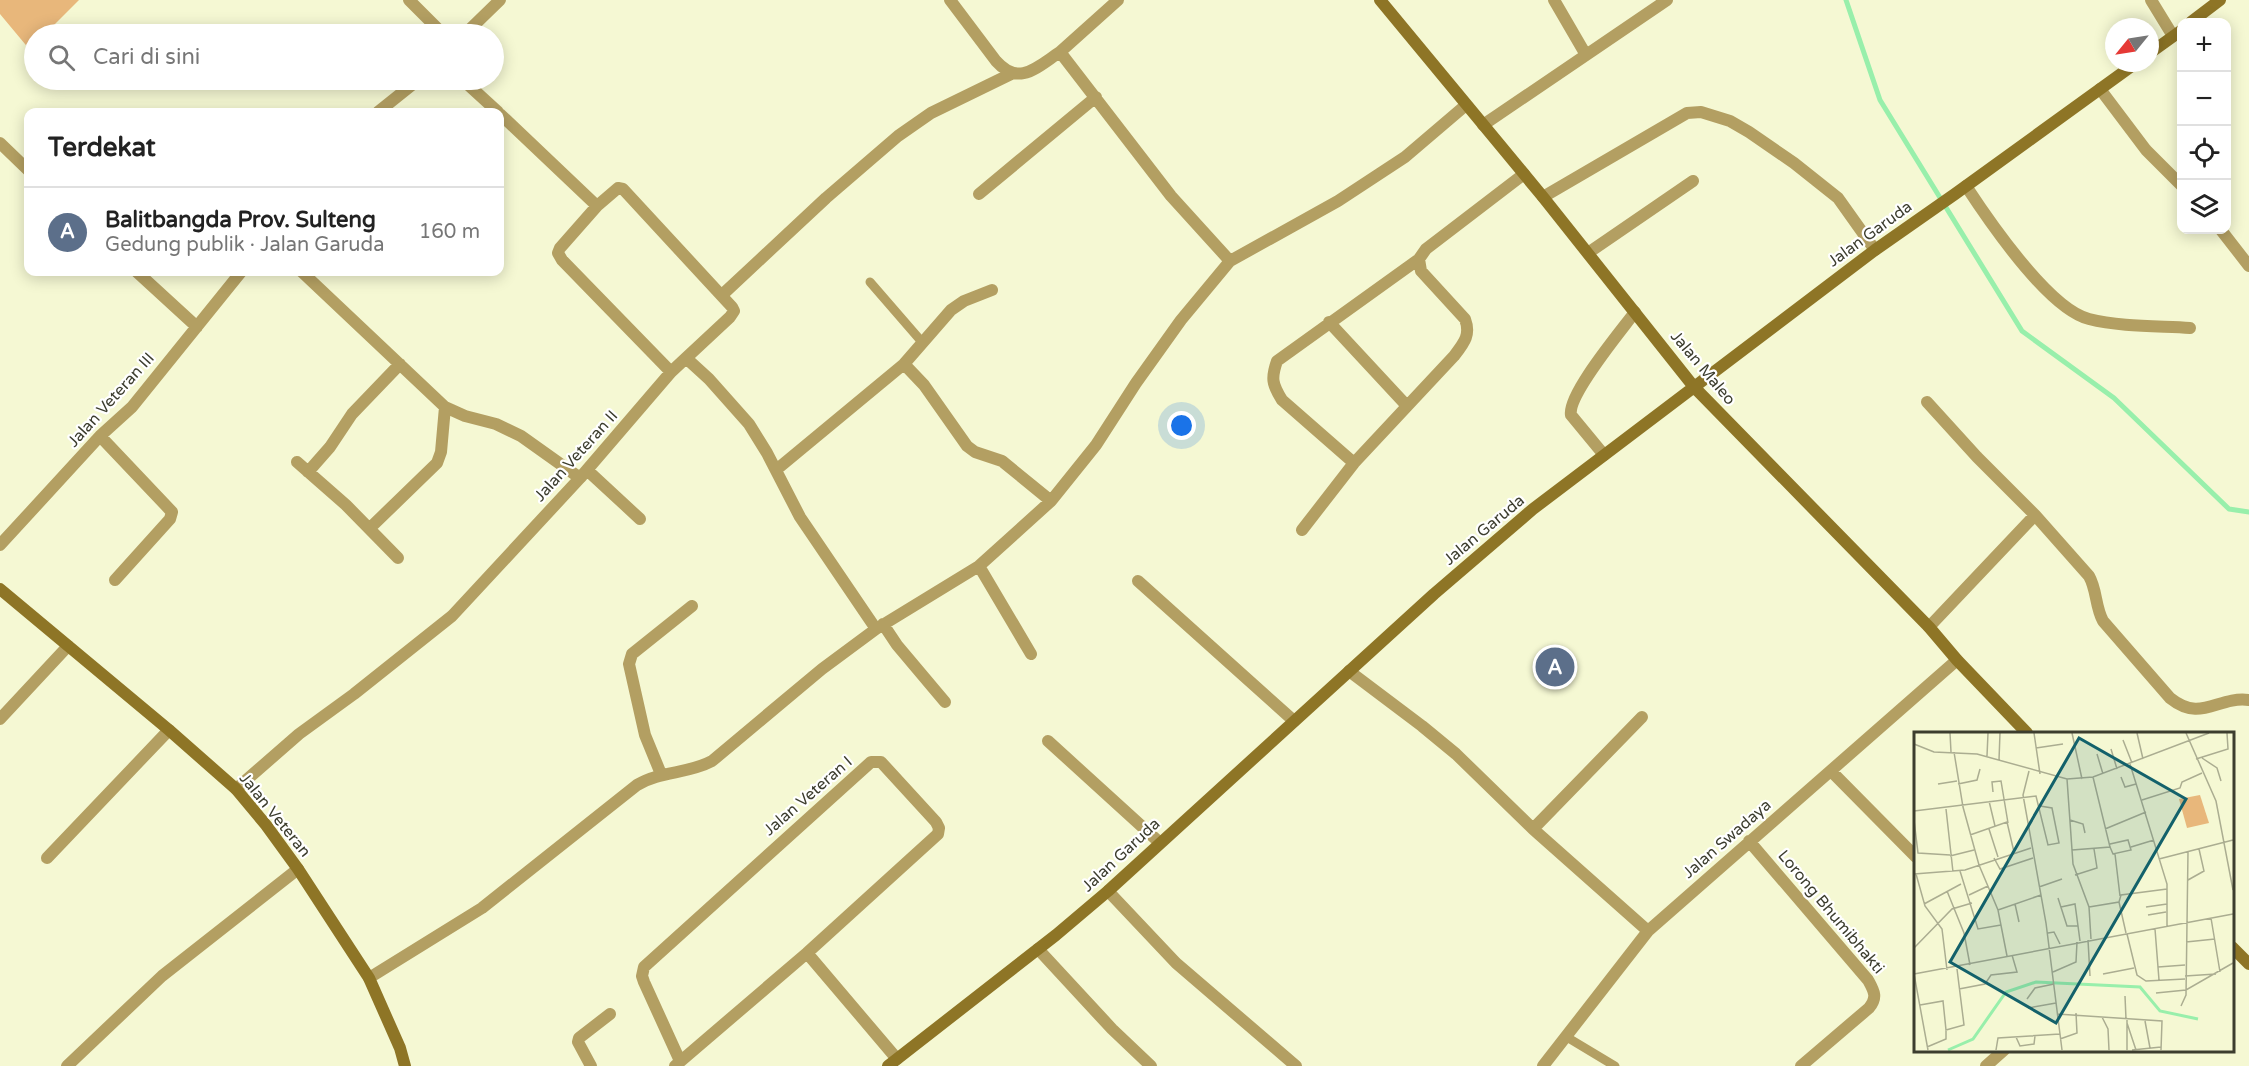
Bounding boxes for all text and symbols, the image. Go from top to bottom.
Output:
north arrow [2105,18,2159,72]
map controls [2177,18,2231,234]
button: + [2177,18,2231,72]
search box [24,24,504,90]
icon: search [45,41,78,74]
text: Cari di sini [93,44,200,70]
button: − [2177,72,2231,126]
button: locate [2177,126,2231,180]
text: Terdekat [48,132,156,163]
button: layers [2177,180,2231,234]
street label: Jalan Garuda [1824,197,1916,271]
text: Balitbangda Prov. Sulteng [105,207,376,233]
text: A [60,220,75,244]
text: 160 m [419,220,480,244]
text: Gedung publik · Jalan Garuda [105,233,384,257]
street label: Jalan Maleo [1666,327,1740,409]
street label: Jalan Veteran III [63,349,159,451]
street label: Jalan Veteran II [530,406,622,506]
your location [1167,411,1196,440]
street label: Jalan Garuda [1439,490,1529,570]
pin: A [1536,644,1574,690]
inset map [1914,732,2234,1051]
street label: Jalan Veteran I [759,752,857,840]
street label: Jalan Veteran [235,769,315,861]
street label: Jalan Swadaya [1679,795,1775,883]
street label: Jalan Garuda [1078,814,1164,896]
street label: Lorong Bhumibhakti [1773,846,1889,978]

